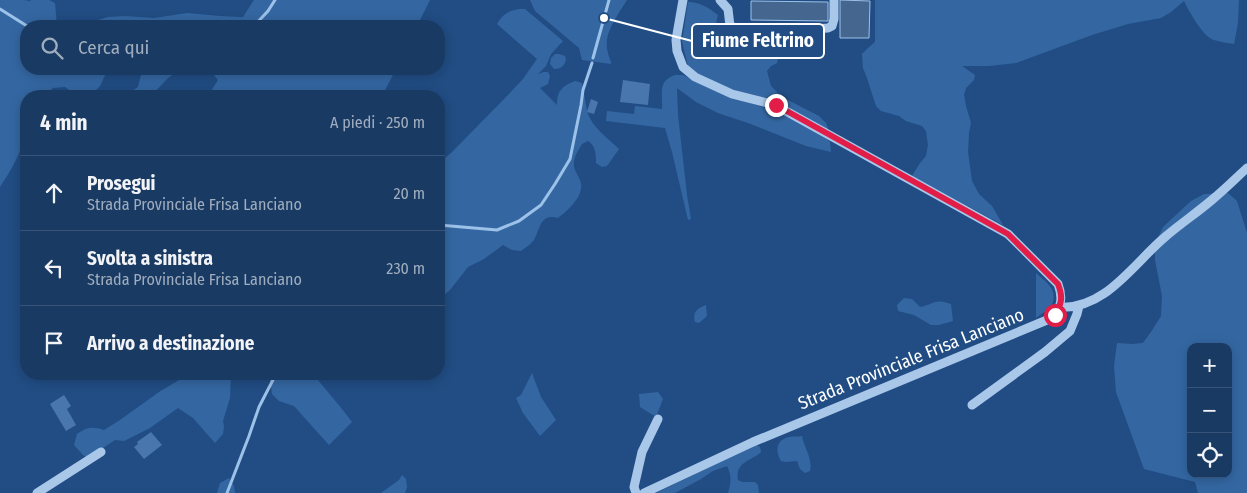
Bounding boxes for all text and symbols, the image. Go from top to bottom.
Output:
search box [20,20,445,75]
callout: Fiume Feltrino [692,24,824,58]
text: Fiume Feltrino [702,29,814,52]
icon: search [38,34,66,62]
text: Cerca qui [78,36,149,59]
route end [765,94,788,117]
text: 4 min [40,110,88,136]
text: A piedi · 250 m [330,113,425,132]
text: Prosegui [87,172,156,195]
icon: ahead [40,179,68,207]
text: 20 m [394,184,425,203]
text: Strada Provinciale Frisa Lanciano [87,195,302,214]
text: Svolta a sinistra [87,247,213,270]
icon: left [40,254,68,282]
text: 230 m [386,259,425,278]
text: Strada Provinciale Frisa Lanciano [87,270,302,289]
street label: Strada Provinciale Frisa Lanciano [795,304,1027,414]
route start [1044,304,1067,327]
icon: arrive [40,329,68,357]
text: Arrivo a destinazione [87,332,254,355]
map controls [1187,343,1232,478]
button: + [1187,343,1232,388]
button: − [1187,388,1232,433]
button: locate [1187,433,1232,478]

